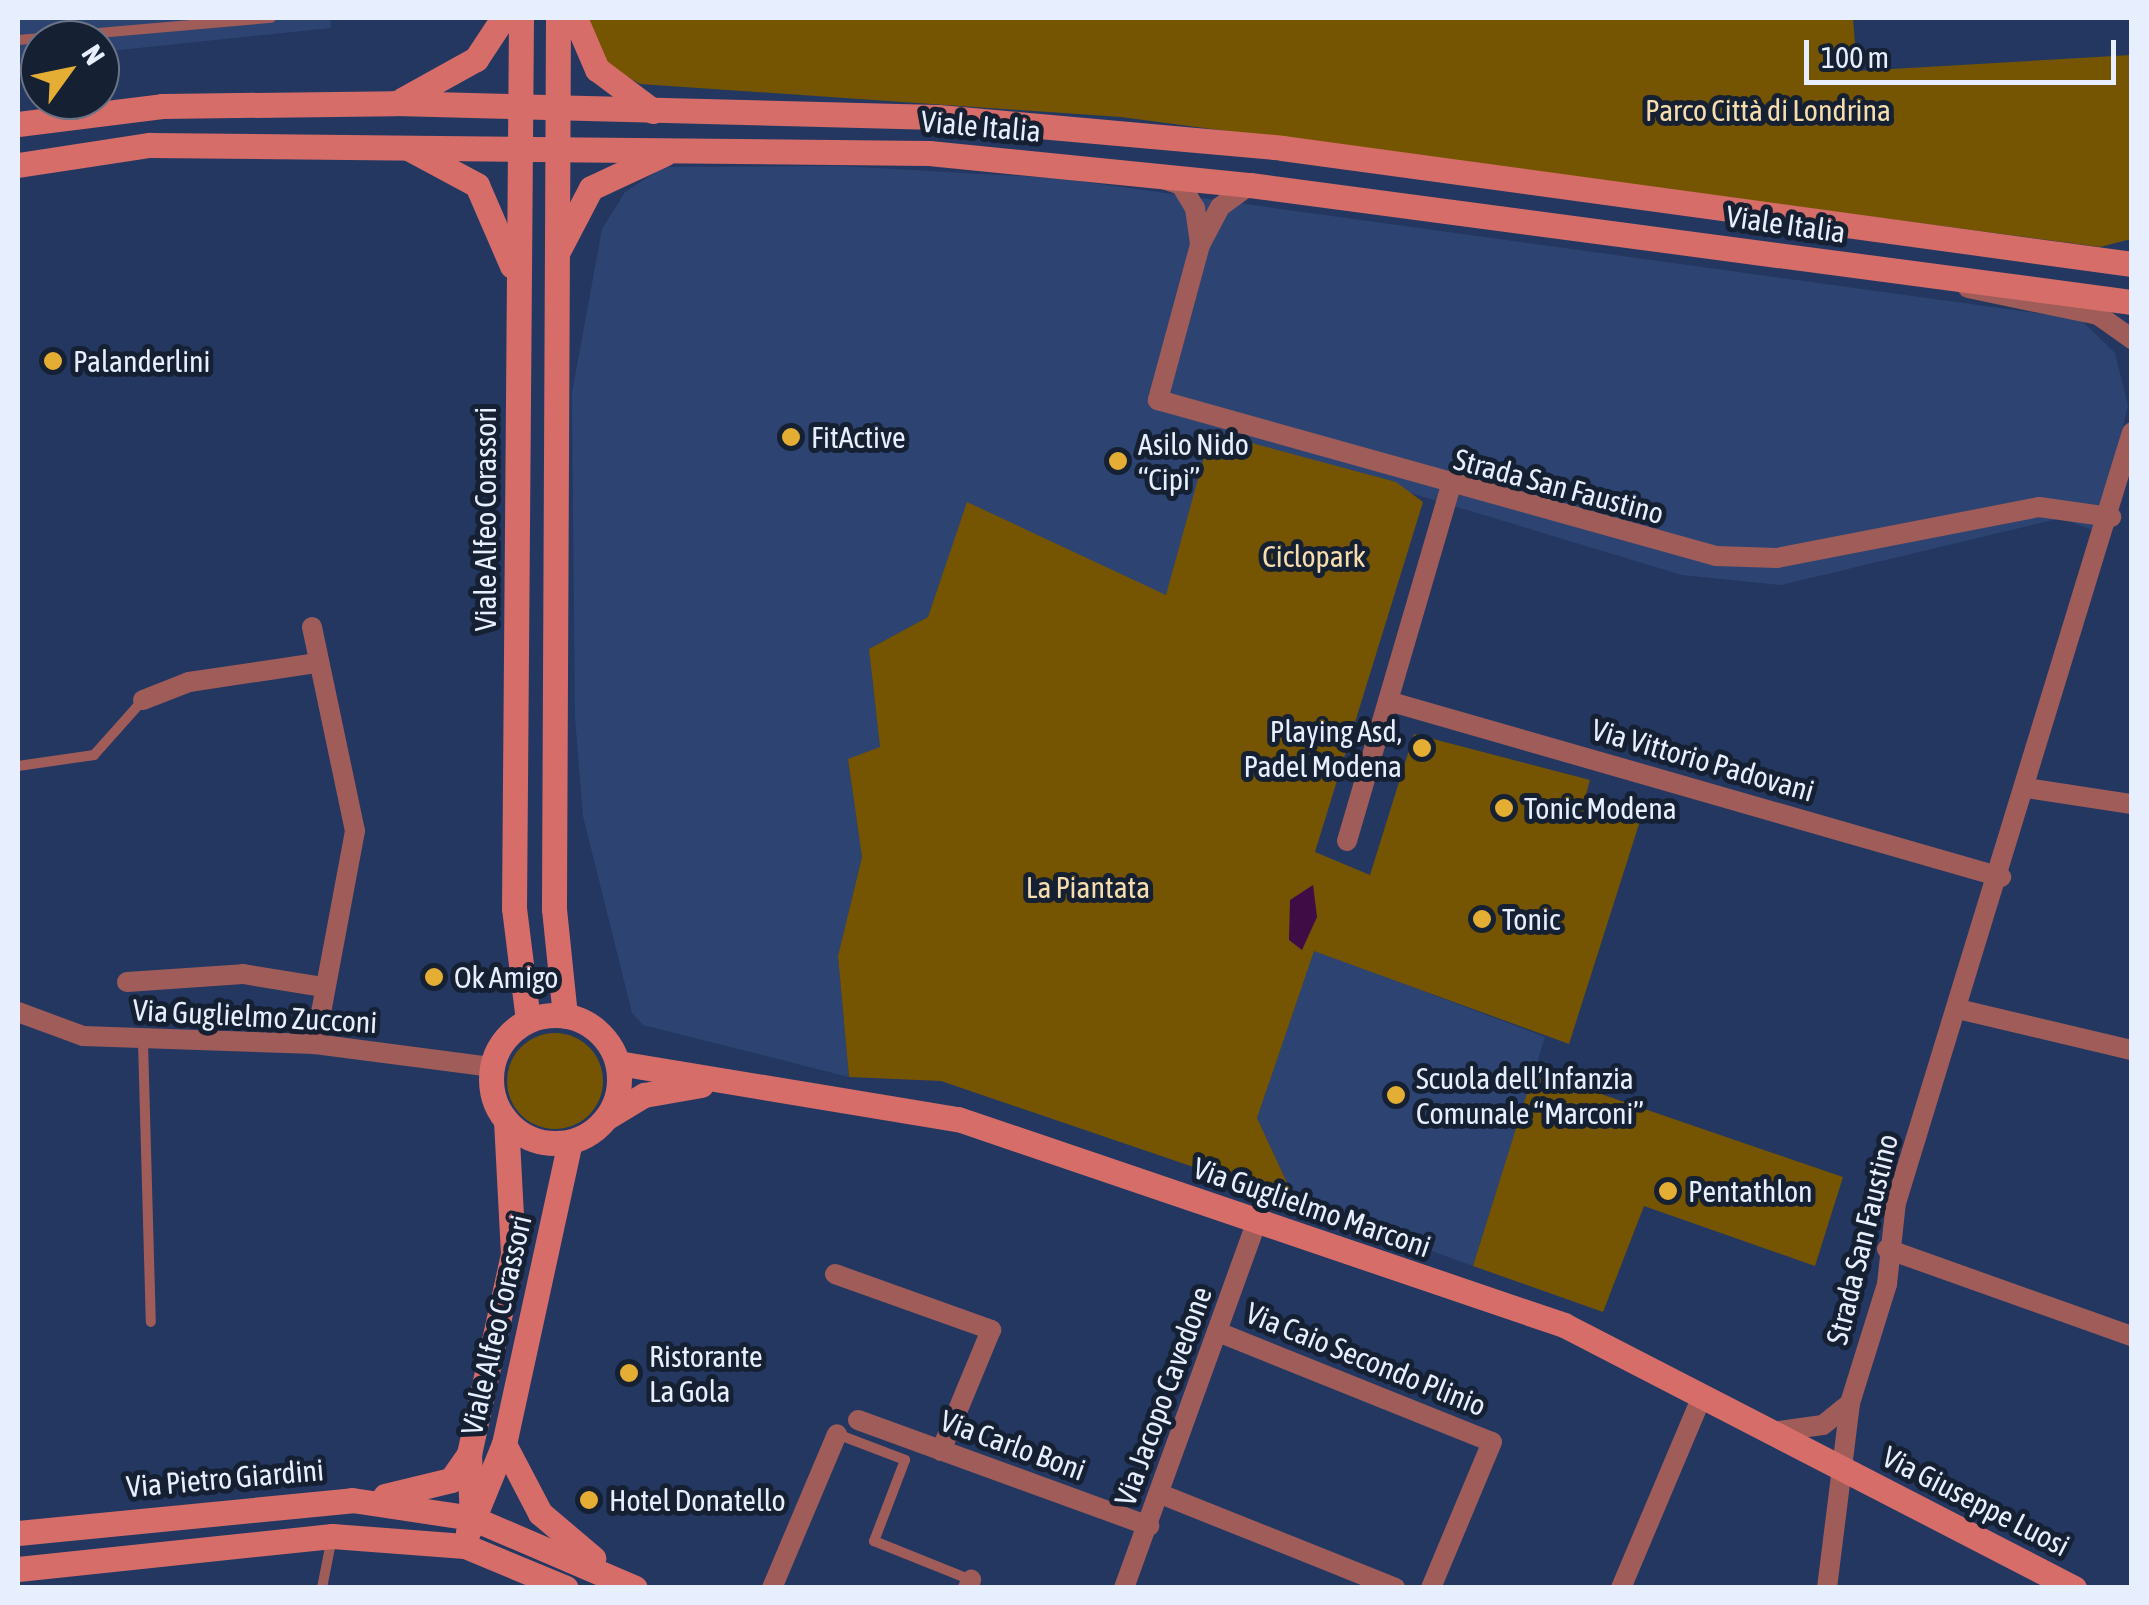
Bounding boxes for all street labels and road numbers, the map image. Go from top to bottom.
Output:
street label: Viale Italia [920,103,1042,149]
street label: Viale Italia [1724,198,1848,250]
street label: Viale Alfeo Corassori [467,407,503,631]
street label: Strada San Faustino [1450,441,1668,531]
street label: Via Vittorio Padovani [1588,711,1818,809]
street label: Via Guglielmo Zucconi [132,992,378,1040]
street label: Strada San Faustino [1818,1130,1906,1348]
street label: Via Guglielmo Marconi [1189,1149,1435,1265]
street label: Viale Alfeo Corassori [453,1212,539,1438]
street label: Via Jacopo Cavedone [1107,1282,1219,1510]
street label: Via Caio Secondo Plinio [1241,1294,1491,1424]
street label: Via Carlo Boni [936,1402,1090,1488]
street label: Via Giuseppe Luosi [1876,1438,2076,1564]
street label: Via Pietro Giardini [125,1451,325,1505]

